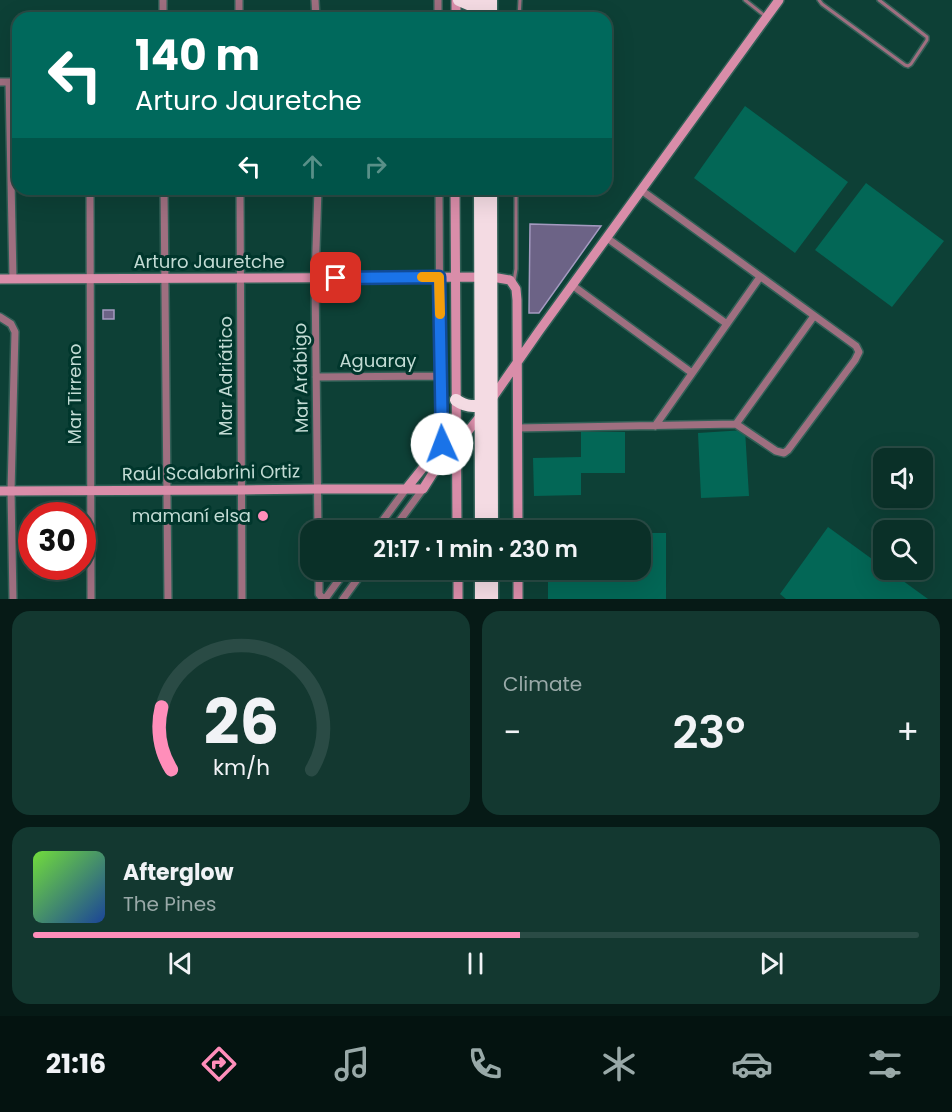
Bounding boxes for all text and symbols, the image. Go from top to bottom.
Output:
text: 140 m [135,26,260,85]
icon: left [36,36,114,114]
text: Arturo Jauretche [135,82,362,119]
icon: left [233,150,266,183]
icon: ahead [296,150,329,183]
icon: right [359,150,392,183]
street label: Arturo Jauretche [133,249,285,274]
pin [310,252,361,303]
icon: arrive [319,261,352,294]
street label: Mar Adriático [213,316,238,436]
street label: Mar Arábigo [287,323,314,433]
street label: Mar Tirreno [62,344,87,444]
street label: Aguaray [339,348,417,373]
position arrow [410,412,474,476]
map controls [873,448,933,580]
button: sound [873,448,933,508]
street label: Raúl Scalabrini Ortiz [122,458,300,487]
speed limit sign: 30 [18,502,96,580]
place label: mamaní elsa [132,503,251,528]
marker: mamaní elsa [256,509,270,523]
button: search [873,520,933,580]
text: 21:17 · 1 min · 230 m [373,534,578,565]
text: Climate [503,670,582,698]
text: 26 [203,678,279,766]
text: 23° [672,701,745,764]
text: − [503,709,521,756]
text: + [896,709,919,756]
text: km/h [212,752,270,783]
text: Afterglow [123,857,234,888]
text: The Pines [123,890,217,918]
icon: previous [164,947,197,980]
icon: pause [459,947,492,980]
icon: next [755,947,788,980]
icon: directions [198,1043,240,1085]
icon: music [331,1043,373,1085]
icon: phone [464,1043,506,1085]
icon: climate [598,1043,640,1085]
icon: car [731,1043,773,1085]
icon: filters [864,1043,906,1085]
text: 21:16 [46,1045,106,1082]

